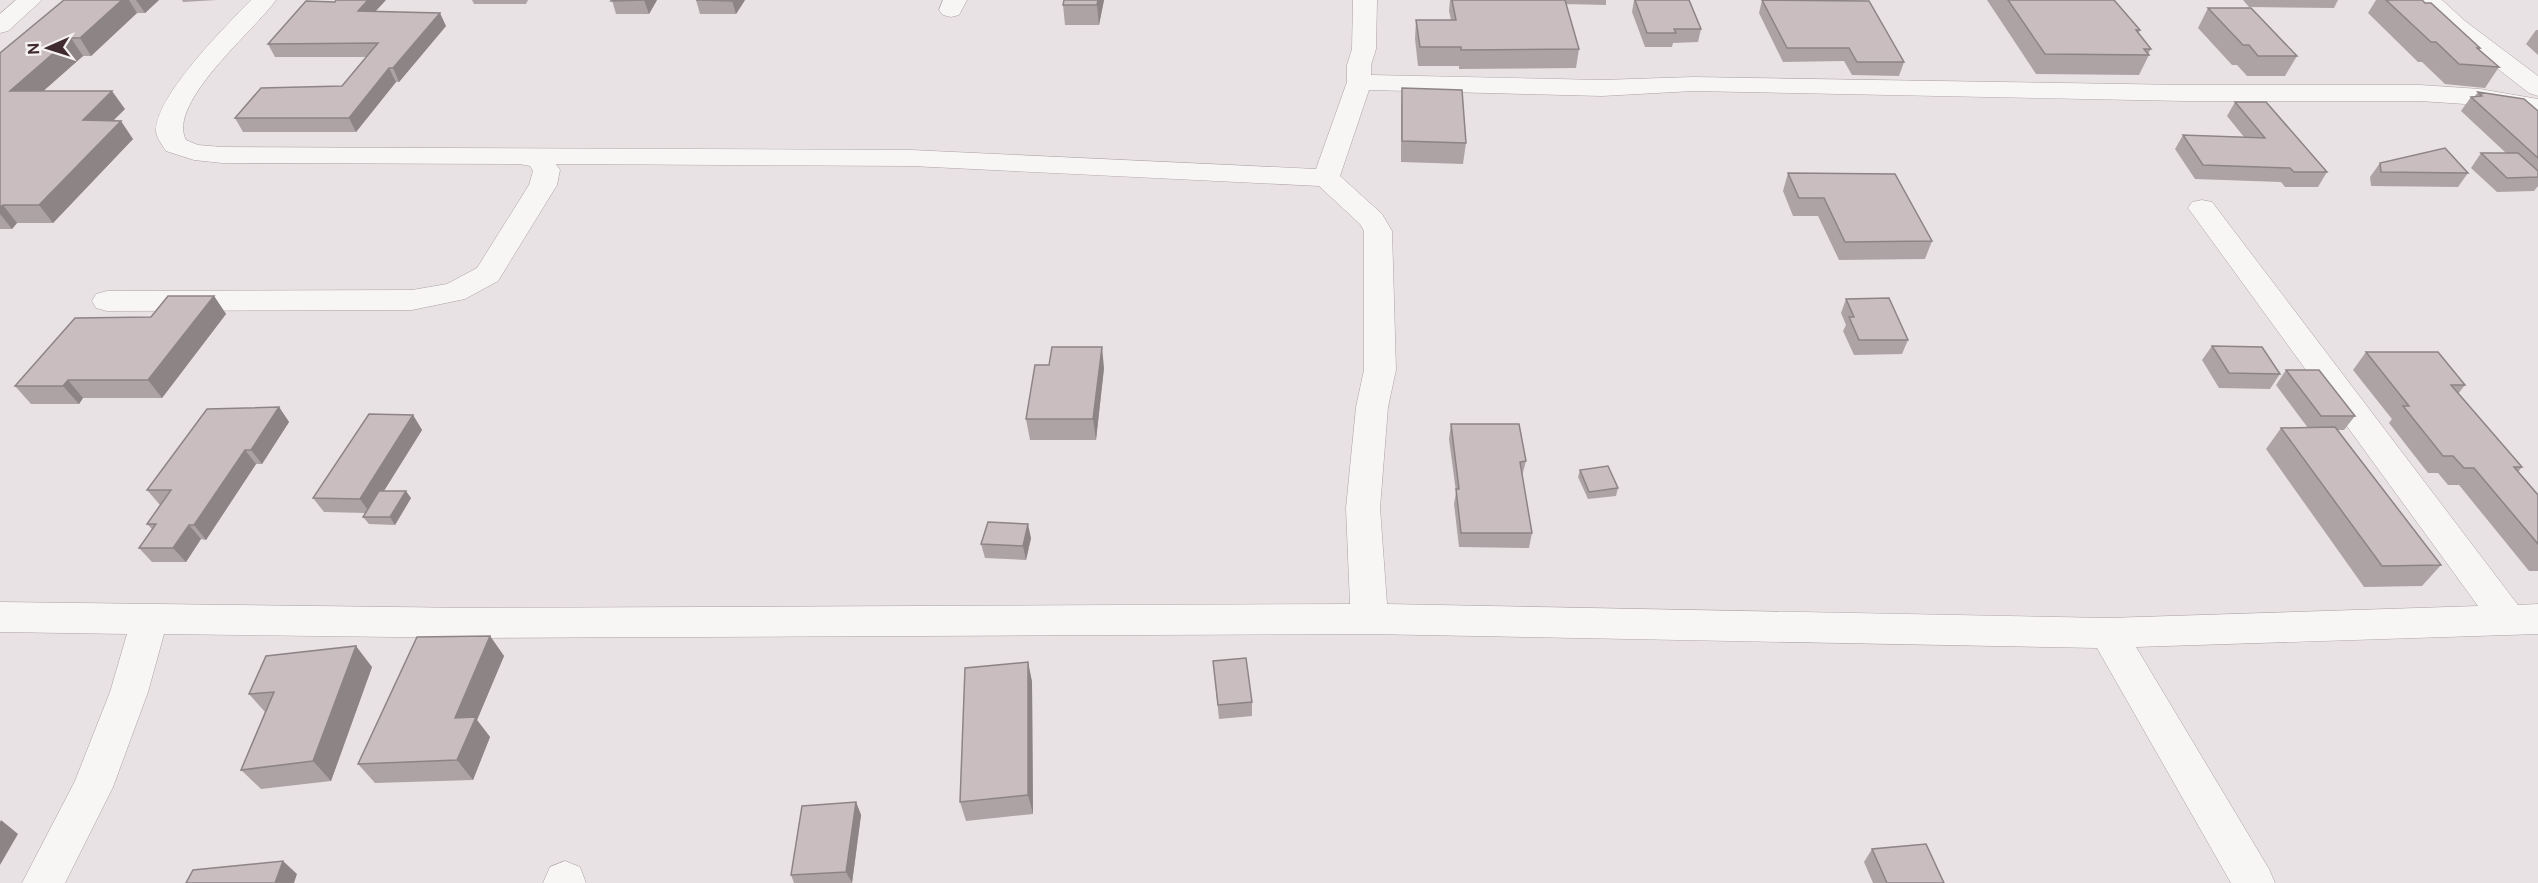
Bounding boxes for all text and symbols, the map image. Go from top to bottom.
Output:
north arrow [18,18,78,78]
text: N [23,42,44,55]

